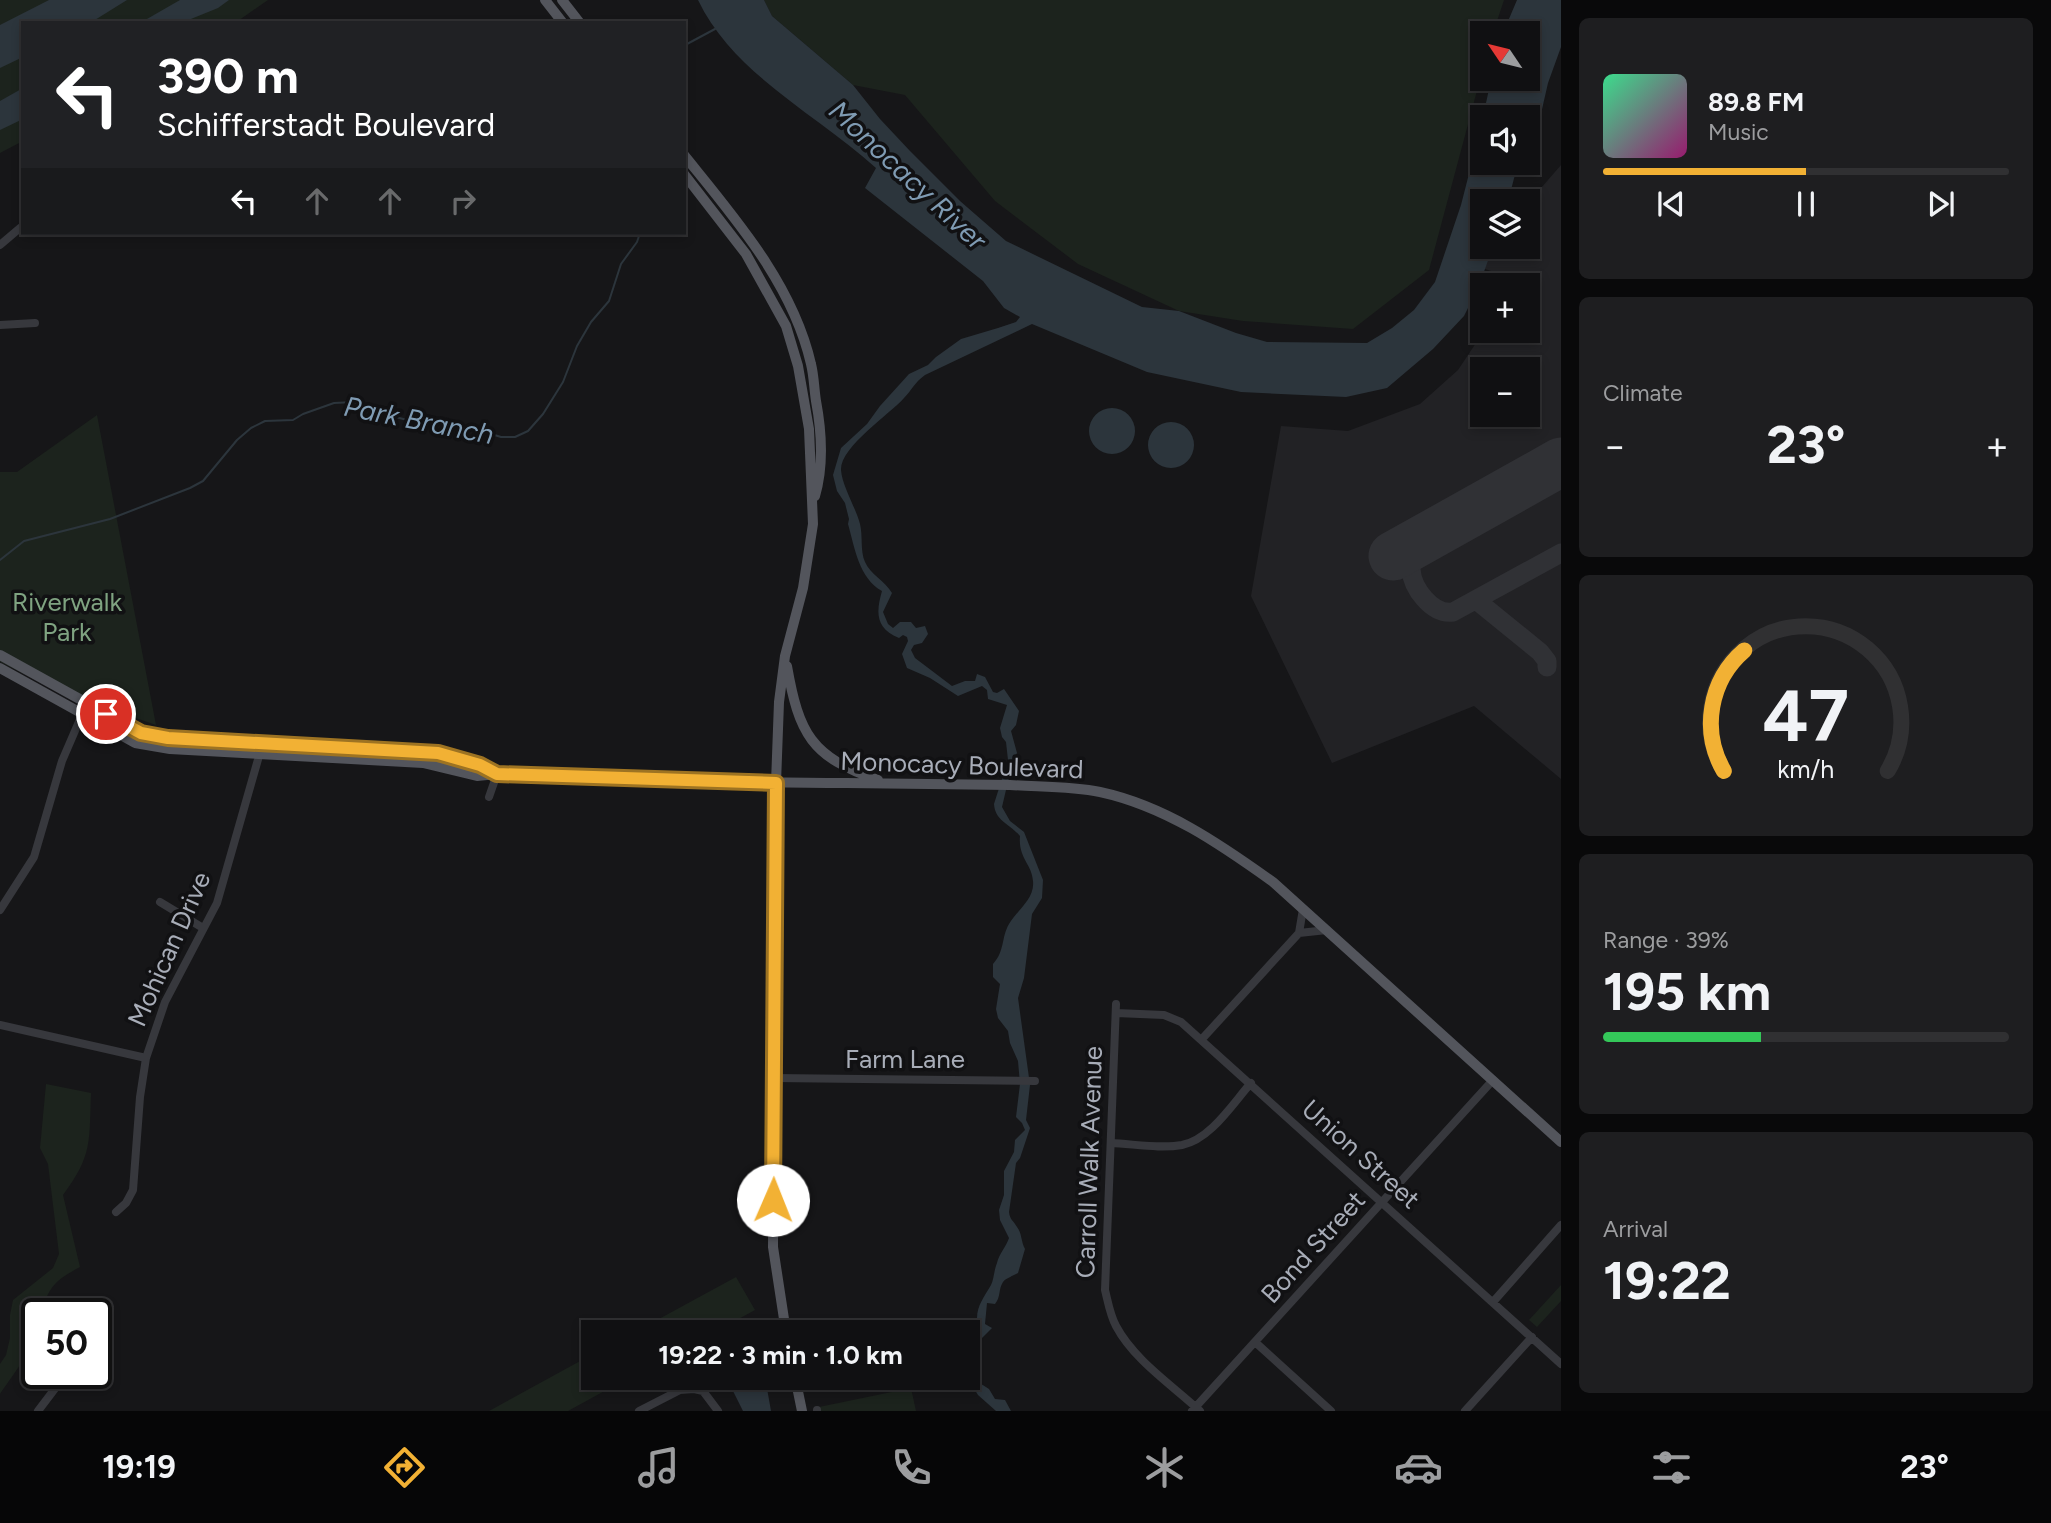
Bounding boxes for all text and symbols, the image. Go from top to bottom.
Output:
north arrow [1470,21,1540,91]
map controls [1470,21,1540,427]
text: 390 m [157,46,299,105]
icon: left [42,49,133,140]
text: 89.8 FM [1708,86,1804,118]
water label: Monocacy River [822,93,995,258]
button: sound [1470,105,1540,175]
text: Schifferstadt Boulevard [157,106,495,144]
text: Music [1708,118,1769,146]
icon: left [225,182,263,220]
icon: ahead [298,182,336,220]
icon: ahead [371,182,409,220]
icon: right [444,182,482,220]
icon: previous [1652,185,1690,223]
icon: pause [1787,185,1825,223]
icon: next [1922,185,1960,223]
button: layers [1470,189,1540,259]
button: + [1470,273,1540,343]
button: − [1470,357,1540,427]
text: Climate [1603,379,1682,407]
water label: Park Branch [341,389,497,451]
text: 23° [1767,414,1845,476]
text: − [1603,423,1627,469]
text: + [1985,423,2009,469]
park label: Riverwalk Park [12,586,122,648]
text: 47 [1763,673,1849,760]
pin [76,684,136,744]
icon: arrive [87,695,125,733]
street label: Monocacy Boulevard [840,745,1084,785]
text: km/h [1777,754,1835,784]
street label: Mohican Drive [121,867,217,1031]
text: Range · 39% [1603,926,1729,954]
text: 195 km [1603,961,1771,1023]
street label: Farm Lane [845,1043,965,1075]
street label: Carroll Walk Avenue [1069,1045,1109,1279]
street label: Union Street [1295,1093,1427,1215]
position arrow [736,1163,810,1237]
street label: Bond Street [1254,1184,1372,1310]
text: Arrival [1603,1215,1668,1243]
text: 19:22 [1603,1250,1731,1312]
speed limit sign: 50 [21,1298,112,1389]
text: 19:22 · 3 min · 1.0 km [658,1339,903,1371]
icon: directions [380,1443,429,1492]
icon: music [634,1443,683,1492]
icon: phone [887,1443,936,1492]
icon: climate [1140,1443,1189,1492]
icon: car [1394,1443,1443,1492]
icon: filters [1647,1443,1696,1492]
text: 19:19 [102,1448,176,1486]
text: 23° [1900,1448,1949,1486]

